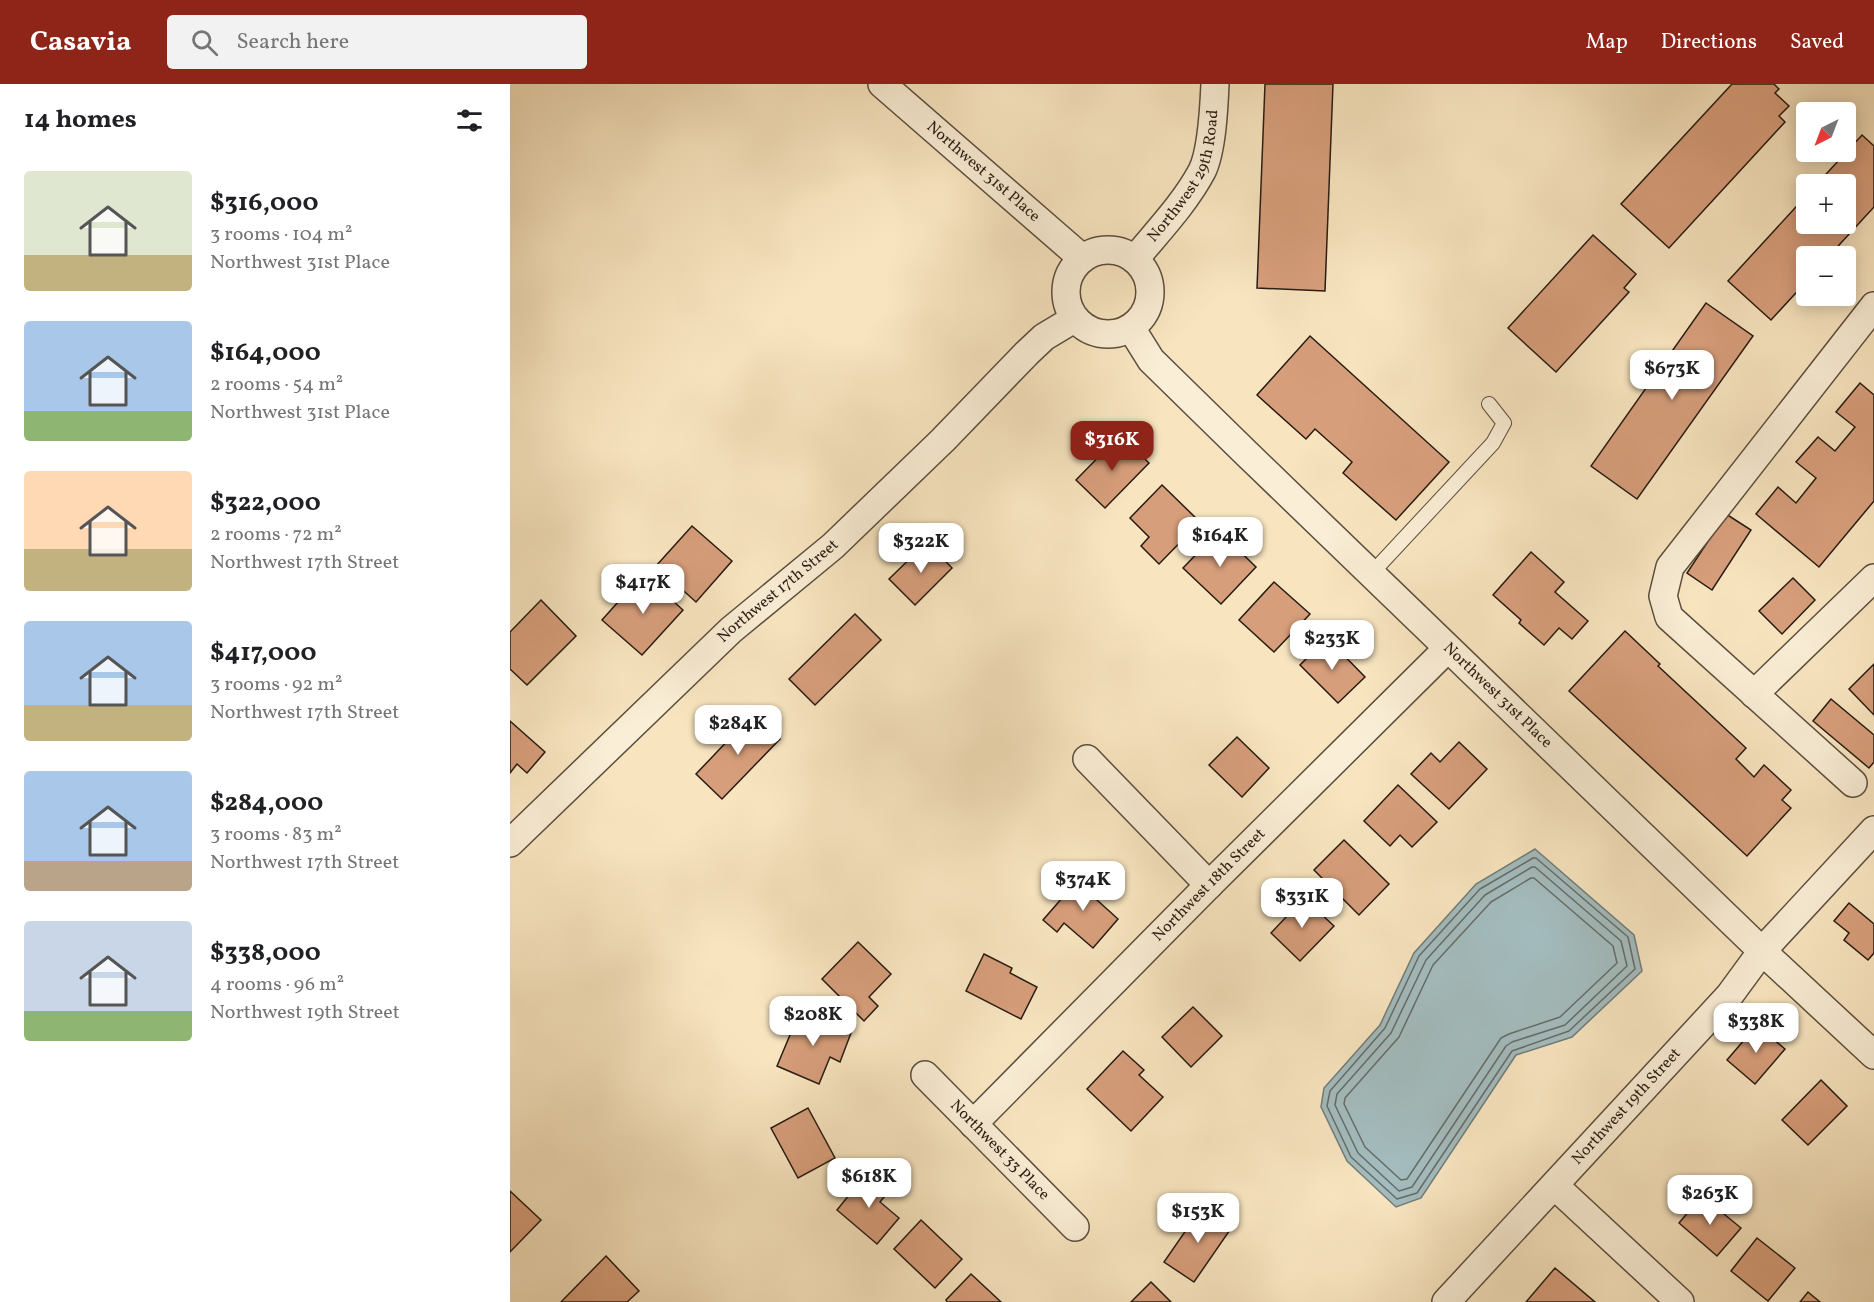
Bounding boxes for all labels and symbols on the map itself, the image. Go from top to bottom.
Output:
north arrow [1796,102,1856,162]
street label: Northwest 29th Road [1142,109,1225,247]
street label: Northwest 31st Place [922,116,1045,228]
pin: $673K [1630,350,1714,401]
pin: $316K [1070,421,1154,472]
pin: $164K [1178,517,1262,568]
pin: $322K [879,523,963,574]
street label: Northwest 17th Street [713,535,844,648]
pin: $417K [601,564,685,615]
pin: $233K [1290,620,1374,671]
street label: Northwest 31st Place [1438,638,1557,754]
pin: $284K [696,705,780,756]
street label: Northwest 18th Street [1148,823,1271,947]
pin: $374K [1041,861,1125,912]
pin: $331K [1260,878,1344,929]
pin: $208K [771,996,855,1047]
pin: $338K [1714,1003,1798,1054]
street label: Northwest 19th Street [1567,1043,1687,1170]
street label: Northwest 33 Place [945,1095,1054,1206]
pin: $618K [827,1158,911,1209]
pin: $263K [1668,1175,1752,1226]
pin: $153K [1156,1193,1240,1244]

